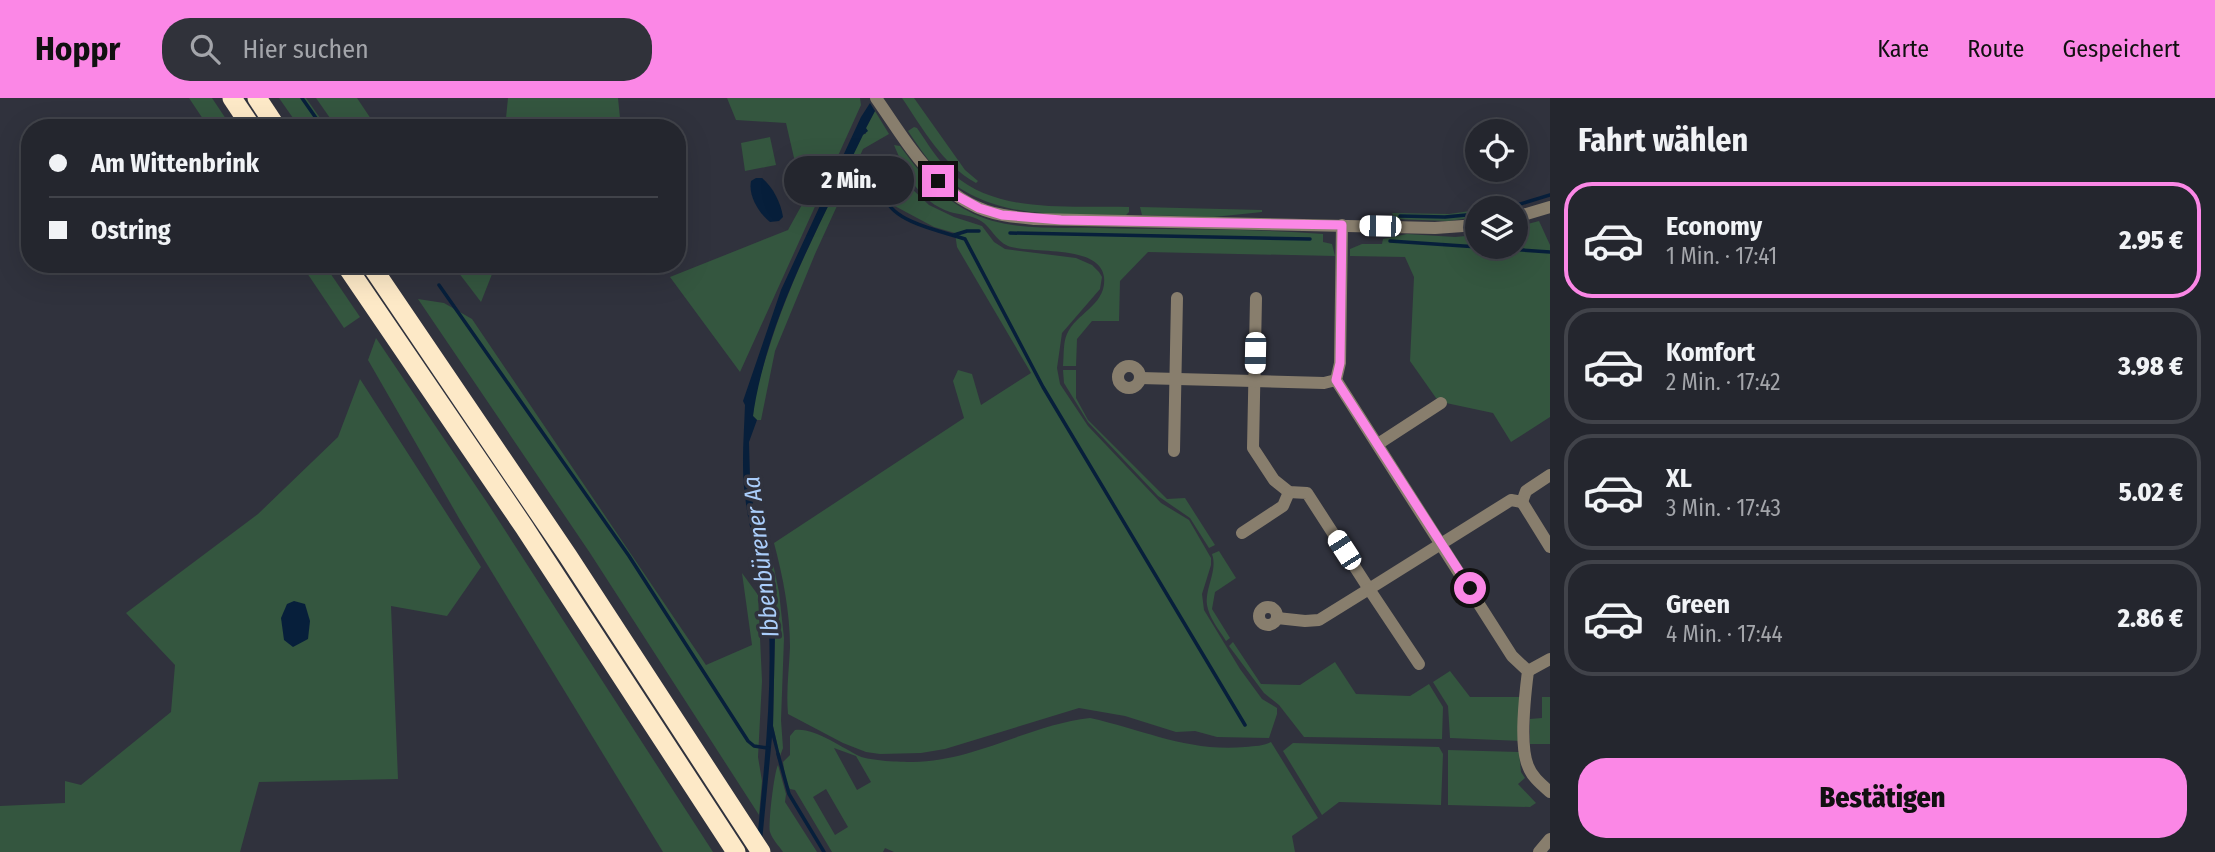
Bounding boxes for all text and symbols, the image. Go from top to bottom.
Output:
search box [162,18,652,81]
text: Hoppr [35,29,120,69]
icon: search [186,30,224,68]
text: Hier suchen [242,34,369,65]
text: Karte [1877,35,1929,63]
text: Route [1967,35,2024,63]
text: Gespeichert [2062,35,2180,63]
map controls [1465,119,1528,259]
button: locate [1465,119,1528,182]
text: Fahrt wählen [1578,121,1748,159]
text: Am Wittenbrink [91,148,259,179]
callout: 2 Min. [784,156,914,206]
route end [922,165,954,197]
text: 2 Min. [821,166,877,194]
button: layers [1465,196,1528,259]
icon: car [1582,209,1645,272]
text: Economy [1666,211,1762,242]
text: Ostring [91,215,171,246]
car [1359,215,1402,237]
text: 2.95 € [2119,225,2183,256]
text: 1 Min. · 17:41 [1666,242,1777,270]
car [1245,332,1266,374]
icon: car [1582,335,1645,398]
text: Komfort [1666,337,1755,368]
text: 3.98 € [2118,351,2183,382]
text: 2 Min. · 17:42 [1666,368,1780,396]
icon: car [1582,461,1645,524]
text: XL [1666,463,1692,494]
water label: Ibbenbürener Aa [737,475,785,639]
text: 5.02 € [2119,477,2183,508]
text: 3 Min. · 17:43 [1666,494,1781,522]
car [1324,527,1365,573]
route start [1454,572,1486,604]
icon: car [1582,587,1645,650]
text: Green [1666,589,1730,620]
text: 2.86 € [2118,603,2183,634]
text: 4 Min. · 17:44 [1666,620,1783,648]
button: Bestätigen [1578,758,2187,838]

